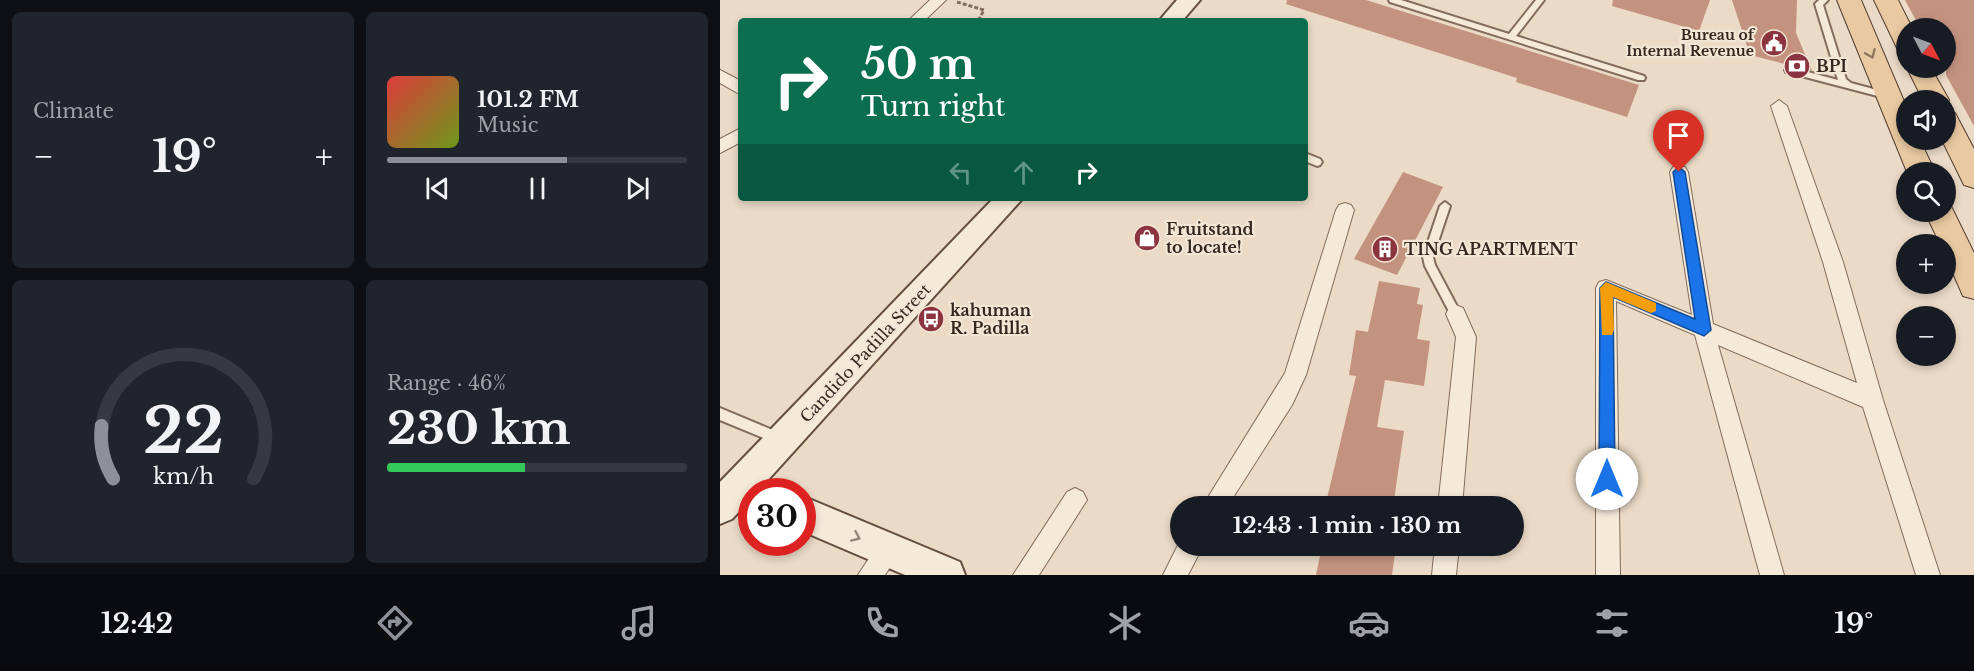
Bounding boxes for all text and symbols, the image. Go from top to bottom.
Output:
north arrow [1896,18,1956,78]
map controls [1896,18,1956,366]
place label: Bureau of Internal Revenue [1626,26,1756,60]
public building icon: Bureau of Internal Revenue [1759,28,1789,58]
text: 50 m [861,38,975,90]
icon: right [762,42,840,120]
one-way arrow [1864,48,1876,59]
bank icon: BPI [1782,51,1812,81]
place label: BPI [1816,56,1847,76]
text: 101.2 FM [477,86,579,113]
text: Turn right [861,90,1005,123]
button: sound [1896,90,1956,150]
text: Climate [33,99,114,123]
pin [1653,110,1704,172]
text: Music [477,113,538,137]
icon: arrive [1662,119,1695,152]
text: 19° [152,128,217,184]
text: − [33,136,54,177]
text: + [315,136,333,177]
icon: left [944,156,977,189]
icon: ahead [1007,156,1040,189]
icon: right [1070,156,1103,189]
button: search [1896,162,1956,222]
icon: previous [421,172,454,205]
icon: pause [521,172,554,205]
icon: next [621,172,654,205]
place label: Fruitstand to locate! [1166,219,1254,257]
shop icon: Fruitstand to locate! [1132,223,1162,253]
building icon: TING APARTMENT [1370,234,1400,264]
button: + [1896,234,1956,294]
place label: TING APARTMENT [1404,239,1578,259]
street label: Candido Padilla Street [795,279,935,427]
place label: kahuman R. Padilla [950,300,1031,338]
bus stop icon: kahuman R. Padilla [916,304,946,334]
button: − [1896,306,1956,366]
text: Range · 46% [387,371,506,395]
text: 22 [142,392,224,470]
text: 230 km [387,400,571,456]
position arrow [1575,447,1639,511]
text: km/h [153,463,214,490]
speed limit sign: 30 [738,478,816,556]
text: 12:43 · 1 min · 130 m [1233,512,1461,539]
one-way arrow [849,530,860,542]
icon: directions [374,602,416,644]
icon: music [618,602,660,644]
icon: phone [861,602,903,644]
icon: climate [1104,602,1146,644]
icon: car [1348,602,1390,644]
icon: filters [1591,602,1633,644]
text: 12:42 [101,607,173,640]
text: 19° [1834,607,1873,640]

